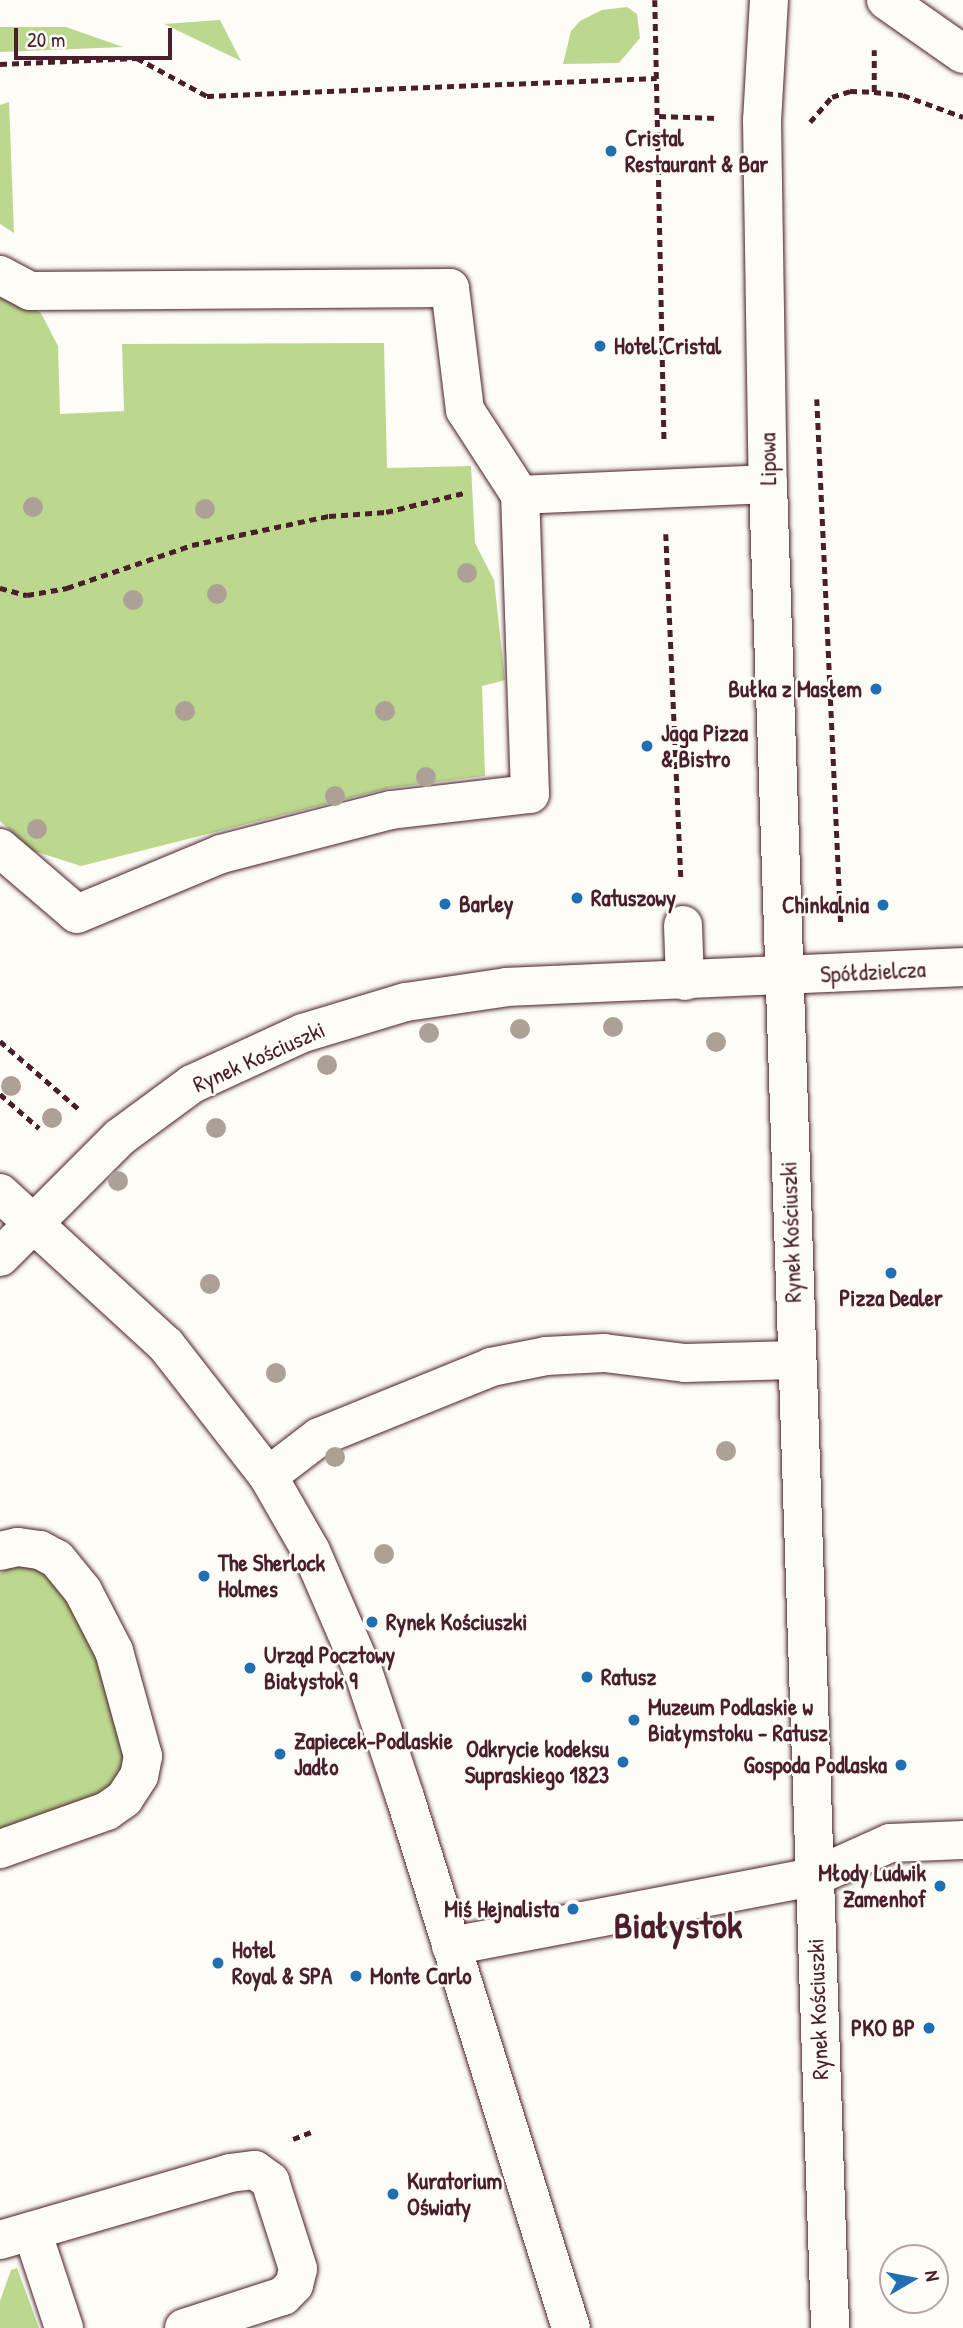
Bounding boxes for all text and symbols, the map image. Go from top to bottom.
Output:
scale bar [18,14,175,58]
text: 20 m [27,25,65,54]
place label: Cristal Restaurant & Bar [625,124,768,178]
marker: Cristal Restaurant & Bar [603,143,619,159]
place label: Hotel Cristal [614,332,721,360]
marker: Hotel Cristal [592,338,608,354]
street label: Lipowa [754,433,782,485]
place label: Bułka z Masłem [728,675,862,703]
marker: Bułka z Masłem [868,681,884,697]
place label: Jaga Pizza & Bistro [661,719,748,773]
marker: Jaga Pizza & Bistro [639,738,655,754]
place label: Ratuszowy [591,884,676,912]
place label: Barley [459,890,514,918]
marker: Ratuszowy [569,890,585,906]
place label: Chinkalnia [782,891,869,919]
marker: Barley [437,896,453,912]
marker: Chinkalnia [875,897,891,913]
street label: Spółdzielcza [820,955,926,989]
street label: Rynek Kościuszki [189,1016,329,1098]
street label: Rynek Kościuszki [775,1161,807,1303]
marker: Pizza Dealer [883,1265,899,1281]
place label: Pizza Dealer [839,1284,943,1312]
place label: The Sherlock Holmes [218,1549,325,1603]
marker: The Sherlock Holmes [196,1568,212,1584]
place label: Rynek Kościuszki [386,1608,527,1636]
marker: Rynek Kościuszki [364,1614,380,1630]
place label: Urząd Pocztowy Białystok 9 [264,1641,395,1695]
marker: Urząd Pocztowy Białystok 9 [242,1660,258,1676]
place label: Ratusz [601,1663,656,1691]
marker: Ratusz [579,1669,595,1685]
place label: Muzeum Podlaskie w Białymstoku - Ratusz [648,1693,828,1747]
marker: Muzeum Podlaskie w Białymstoku - Ratusz [626,1712,642,1728]
place label: Zapiecek-Podlaskie Jadło [294,1727,453,1781]
place label: Odkrycie kodeksu Supraskiego 1823 [465,1735,609,1789]
marker: Zapiecek-Podlaskie Jadło [272,1746,288,1762]
place label: Gospoda Podlaska [744,1751,887,1779]
marker: Odkrycie kodeksu Supraskiego 1823 [615,1754,631,1770]
marker: Gospoda Podlaska [893,1757,909,1773]
place label: Młody Ludwik Zamenhof [818,1859,926,1913]
marker: Młody Ludwik Zamenhof [932,1878,948,1894]
place label: Miś Hejnalista [444,1895,559,1923]
marker: Miś Hejnalista [565,1901,581,1917]
district label: Białystok [614,1903,742,1947]
place label: Hotel Royal & SPA [232,1936,332,1990]
street label: Rynek Kościuszki [802,1938,834,2080]
marker: Hotel Royal & SPA [210,1955,226,1971]
place label: Monte Carlo [370,1962,472,1990]
marker: Monte Carlo [348,1968,364,1984]
place label: PKO BP [851,2014,915,2042]
marker: PKO BP [921,2020,937,2036]
place label: Kuratorium Oświaty [407,2167,502,2221]
marker: Kuratorium Oświaty [385,2186,401,2202]
north arrow [879,2244,949,2314]
text: N [919,2268,946,2283]

